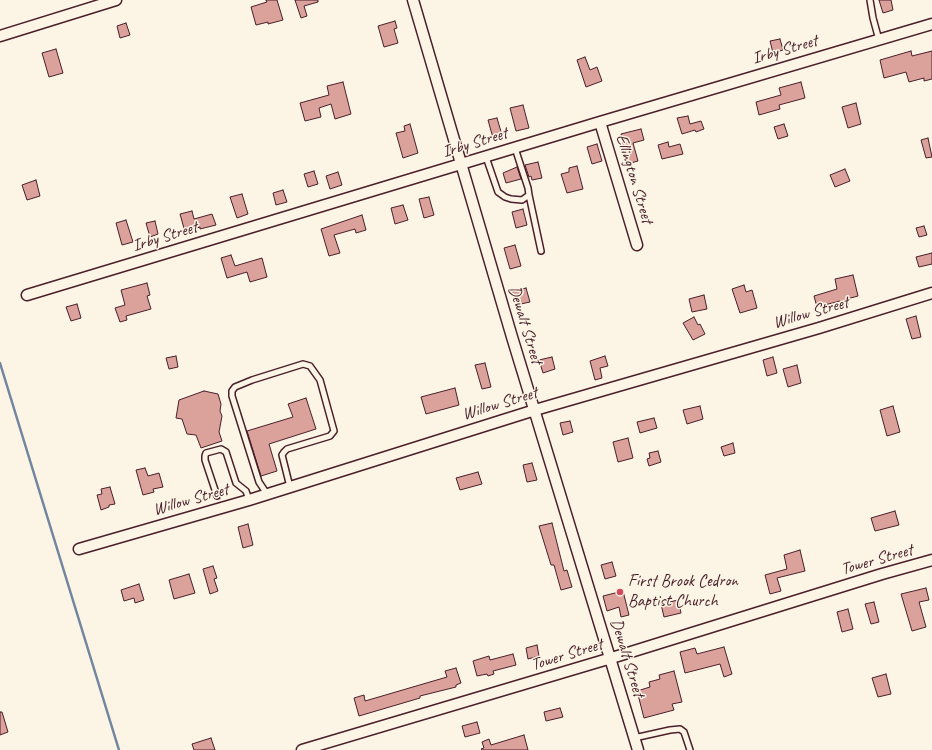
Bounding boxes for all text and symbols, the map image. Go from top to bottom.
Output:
street label: Irby Street [750,31,820,69]
street label: Irby Street [440,123,510,163]
street label: Ellington Street [611,132,657,226]
street label: Irby Street [130,217,200,257]
street label: Dewalt Street [503,283,547,367]
street label: Willow Street [771,292,851,334]
street label: Willow Street [460,383,540,425]
street label: Willow Street [151,479,231,521]
street label: Tower Street [839,540,915,580]
place label: First Brook Cedron Baptist Church [628,572,738,612]
marker: First Brook Cedron Baptist Church [615,587,625,597]
street label: Dewalt Street [605,616,649,700]
street label: Tower Street [529,634,605,676]

